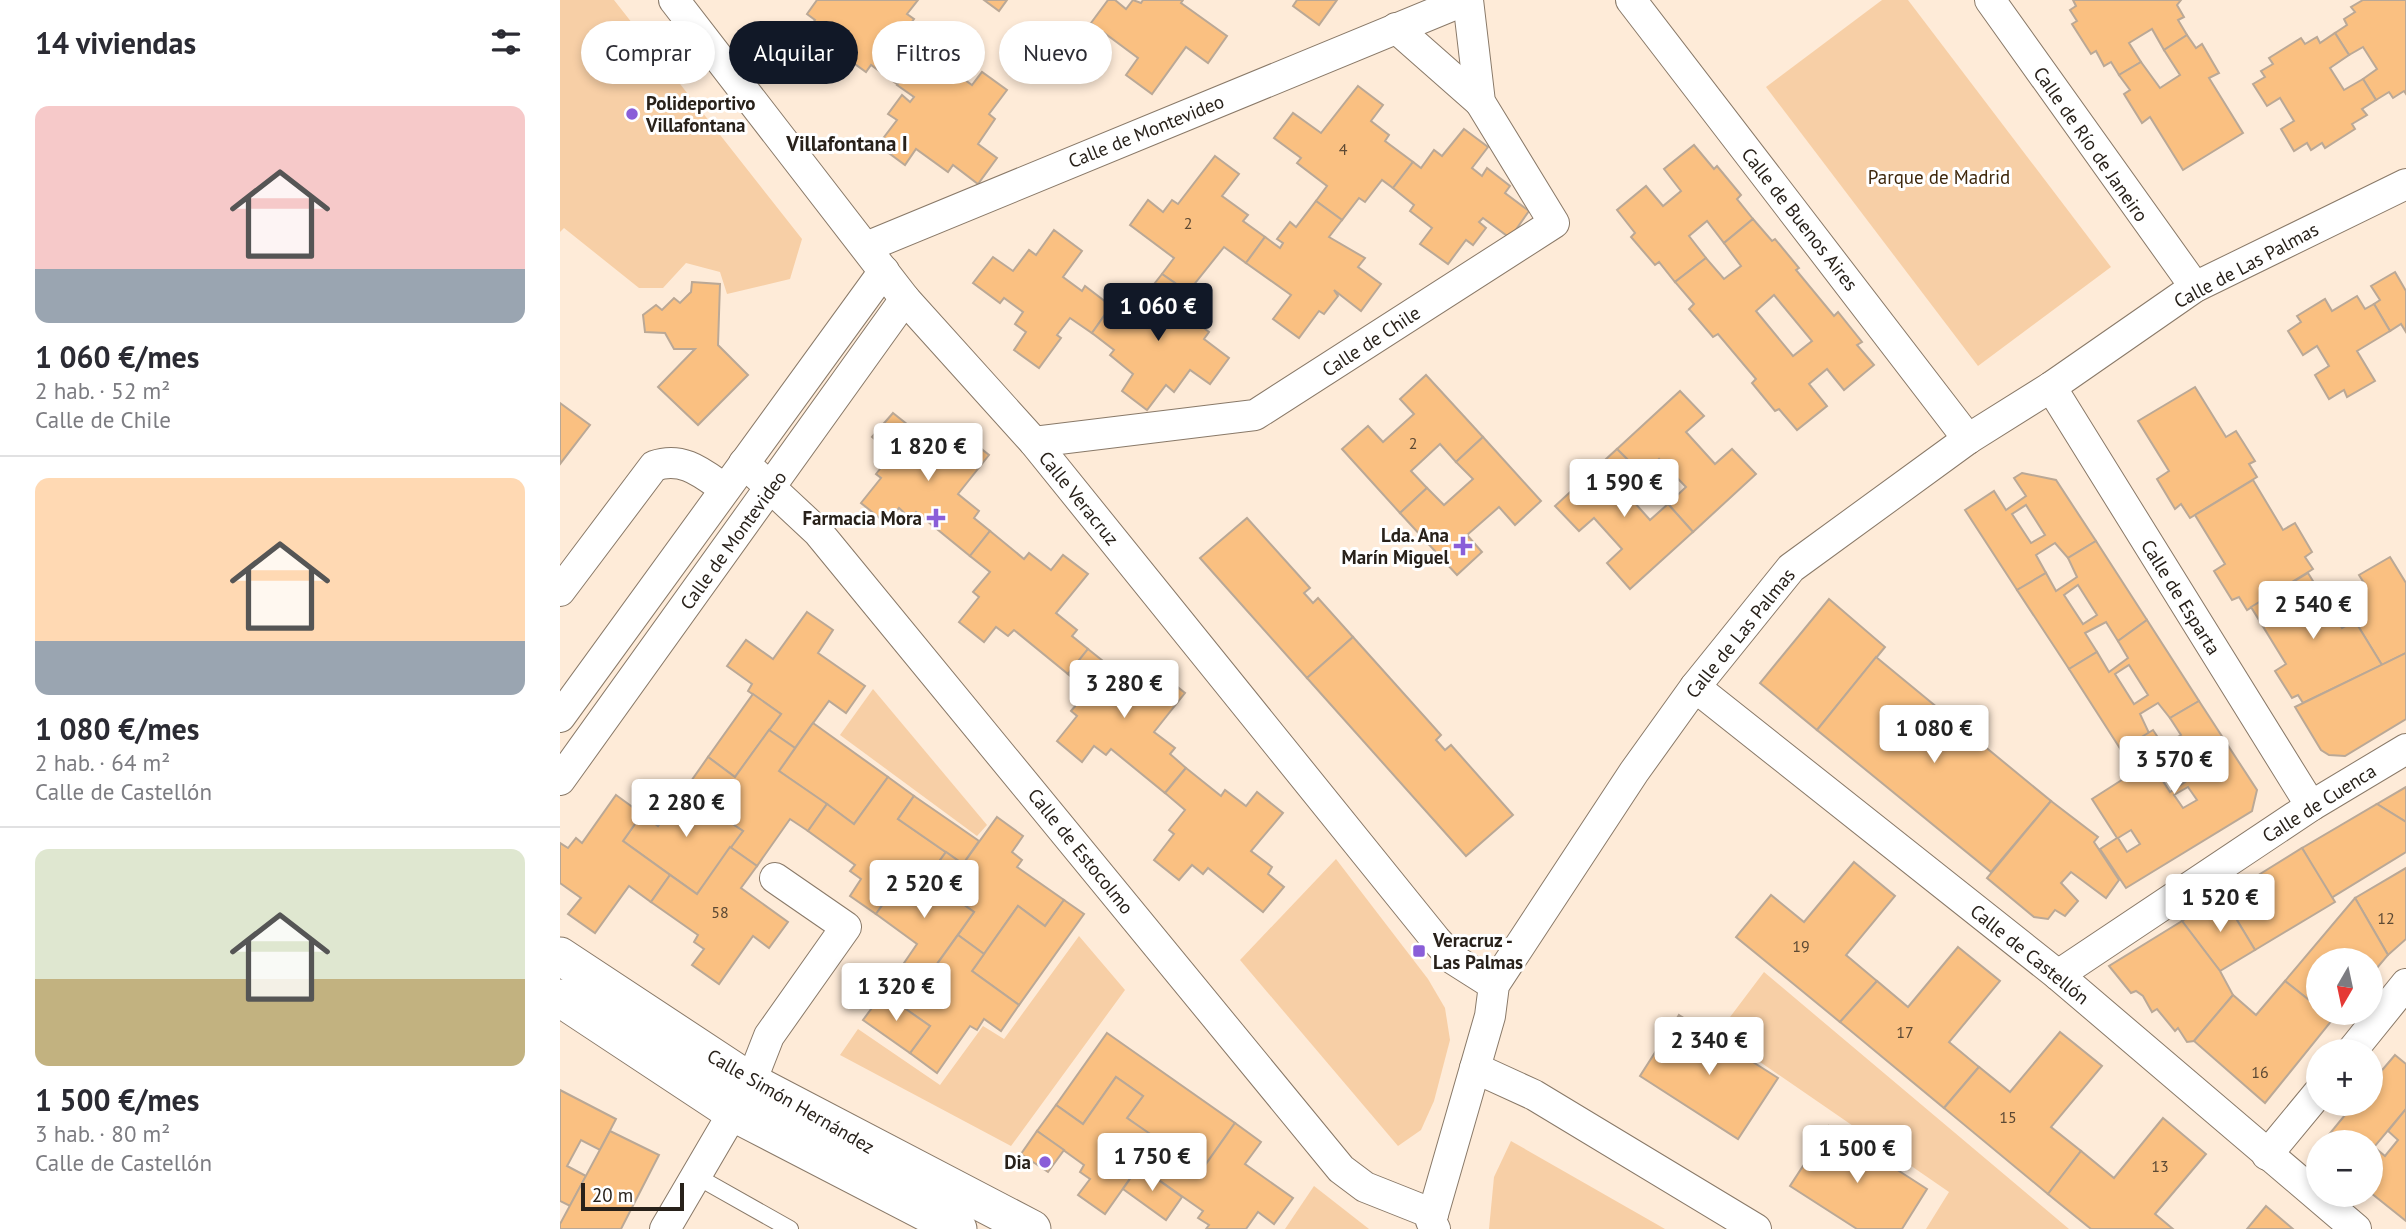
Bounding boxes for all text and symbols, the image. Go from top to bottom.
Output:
chip: Comprar [581,21,715,84]
chip: Alquilar [729,21,858,84]
chip: Filtros [872,21,985,84]
chip: Nuevo [999,21,1112,84]
text: 14 viviendas [35,23,196,62]
icon: filters [487,23,525,61]
street label: Calle de Río de Janeiro [2028,62,2154,226]
street label: Calle de Montevideo [1065,89,1227,173]
place label: Polideportivo Villafontana [645,91,756,137]
marker: Polideportivo Villafontana [624,106,640,122]
district label: Villafontana I [785,130,908,157]
house number: 4 [1339,139,1348,159]
street label: Calle de Buenos Aires [1737,143,1863,295]
icon: home [217,151,343,277]
park label: Parque de Madrid [1868,165,2010,189]
house number: 2 [1184,213,1192,233]
street label: Calle de Las Palmas [2170,217,2322,313]
pin: 1 060 € [1093,284,1223,343]
text: 1 060 € [1120,291,1196,320]
street label: Calle de Chile [1317,300,1425,382]
text: 1 060 €/mes [35,337,200,376]
text: 2 hab. · 52 m² [35,376,170,405]
text: Calle de Chile [35,405,171,434]
pin: 1 820 € [863,424,993,483]
text: 1 820 € [890,431,966,460]
house number: 2 [1409,433,1417,453]
street label: Calle Veracruz [1034,446,1124,550]
pin: 1 590 € [1559,460,1689,519]
street label: Calle de Montevideo [675,466,791,614]
text: 1 590 € [1586,467,1662,496]
place label: Farmacia Mora [802,506,922,530]
marker: Farmacia Mora [928,510,944,526]
icon: home [217,523,343,649]
place label: Lda. Ana Marín Miguel [1341,523,1449,569]
street label: Calle de Esparta [2136,535,2226,659]
marker: Lda. Ana Marín Miguel [1455,538,1471,554]
street label: Calle de Las Palmas [1680,563,1800,703]
pin: 2 540 € [2248,582,2378,641]
text: 2 540 € [2275,589,2351,618]
pin: 3 280 € [1059,660,1189,720]
text: 3 280 € [1086,668,1162,697]
pin: 1 080 € [1869,706,1999,765]
text: 1 080 €/mes [35,709,200,748]
text: 1 080 € [1896,713,1972,742]
pin: 3 570 € [2109,736,2239,796]
text: 3 570 € [2136,744,2212,773]
text: 2 hab. · 64 m² [35,748,170,777]
street label: Calle de Cuenca [2258,759,2380,847]
text: Calle de Castellón [35,777,212,806]
pin: 2 280 € [621,780,751,839]
street label: Calle de Estocolmo [1023,783,1139,919]
text: 2 280 € [648,787,724,816]
pin: 2 520 € [859,860,989,920]
text: 2 520 € [886,868,962,897]
pin: 1 520 € [2155,874,2285,934]
text: 1 520 € [2182,882,2258,911]
icon: home [217,894,343,1020]
street label: Calle de Castellón [1966,899,2094,1009]
house number: 58 [711,902,729,922]
house number: 12 [2377,908,2395,928]
place label: Veracruz - Las Palmas [1432,928,1523,974]
house number: 19 [1792,936,1810,956]
marker: Veracruz - Las Palmas [1411,943,1427,959]
north arrow [2306,948,2384,1026]
map controls [2306,948,2383,1207]
pin: 1 320 € [831,964,961,1023]
text: 1 320 € [858,971,934,1000]
pin: 2 340 € [1644,1018,1774,1077]
house number: 17 [1896,1022,1914,1042]
text: 2 340 € [1671,1025,1747,1054]
button: + [2306,1039,2383,1116]
street label: Calle Simón Hernández [703,1043,879,1159]
house number: 16 [2251,1062,2269,1082]
text: 1 500 €/mes [35,1080,200,1119]
house number: 15 [1999,1107,2017,1127]
text: 3 hab. · 80 m² [35,1119,170,1148]
pin: 1 500 € [1792,1126,1922,1185]
button: − [2306,1130,2383,1207]
text: 1 500 € [1819,1133,1895,1162]
pin: 1 750 € [1087,1134,1217,1193]
text: 1 750 € [1114,1141,1190,1170]
text: Calle de Castellón [35,1148,212,1177]
place label: Dia [1004,1150,1031,1174]
marker: Dia [1037,1154,1053,1170]
house number: 13 [2151,1156,2169,1176]
scale bar [581,1180,684,1212]
text: 20 m [592,1183,633,1207]

